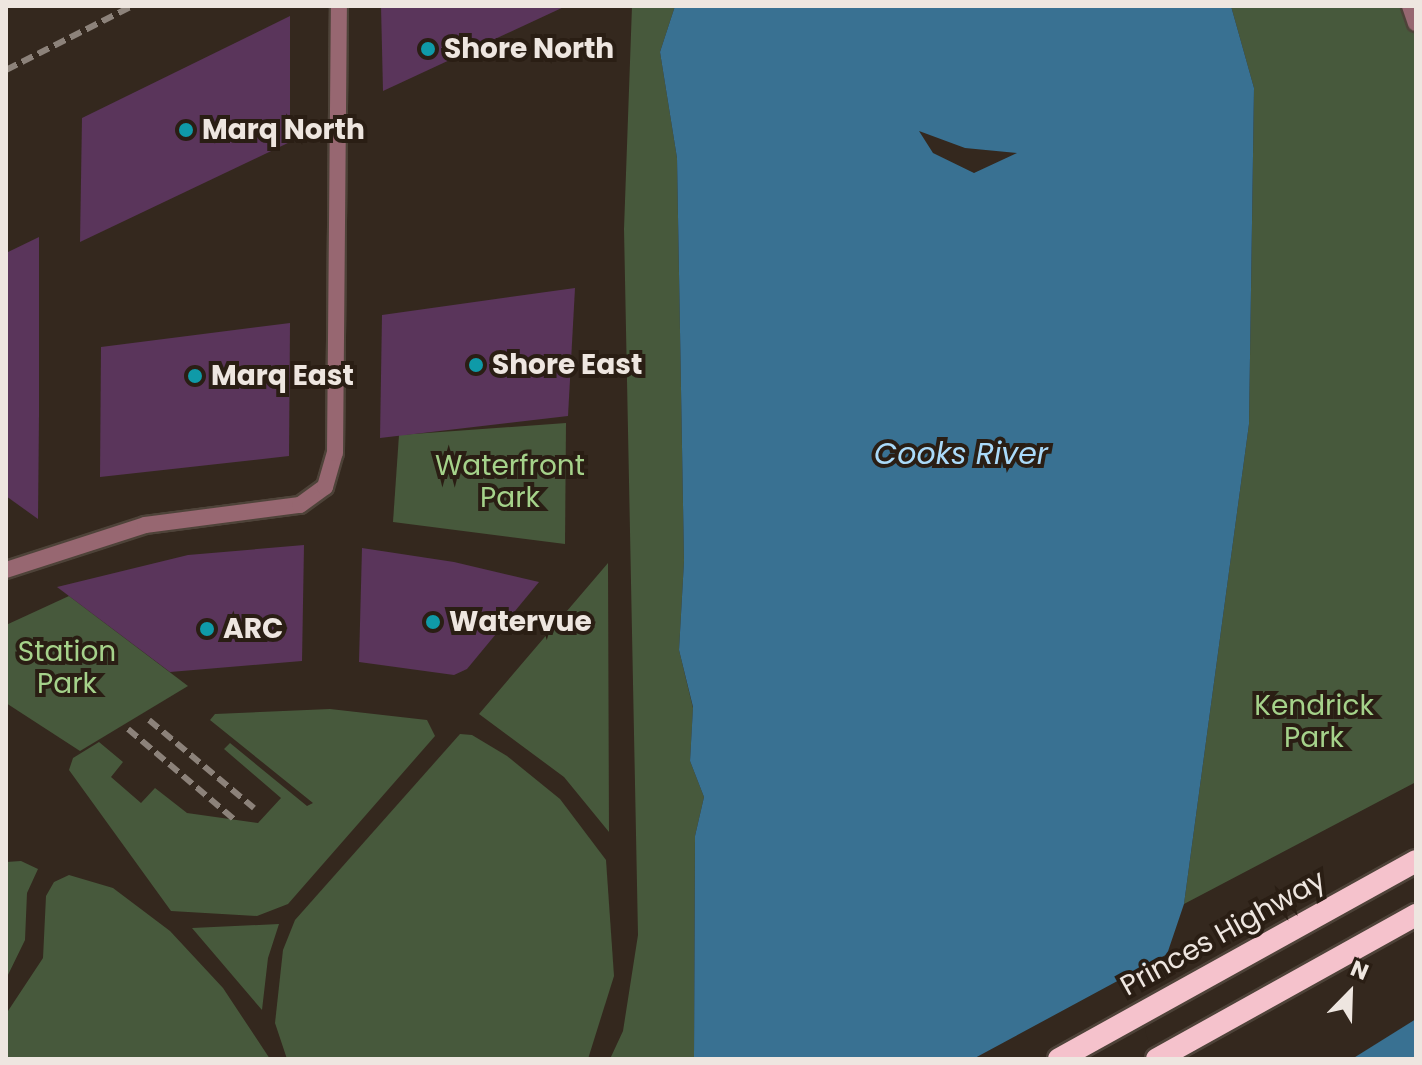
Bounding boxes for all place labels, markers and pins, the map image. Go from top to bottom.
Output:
place label: Shore North [444,32,614,66]
marker: Shore North [419,40,437,58]
place label: Marq North [202,113,365,147]
marker: Marq North [177,121,195,139]
place label: Shore East [492,348,642,382]
marker: Shore East [467,356,485,374]
place label: Marq East [211,359,354,393]
marker: Marq East [186,367,204,385]
place label: Watervue [449,605,592,639]
place label: ARC [223,612,283,646]
marker: Watervue [424,613,442,631]
marker: ARC [198,620,216,638]

